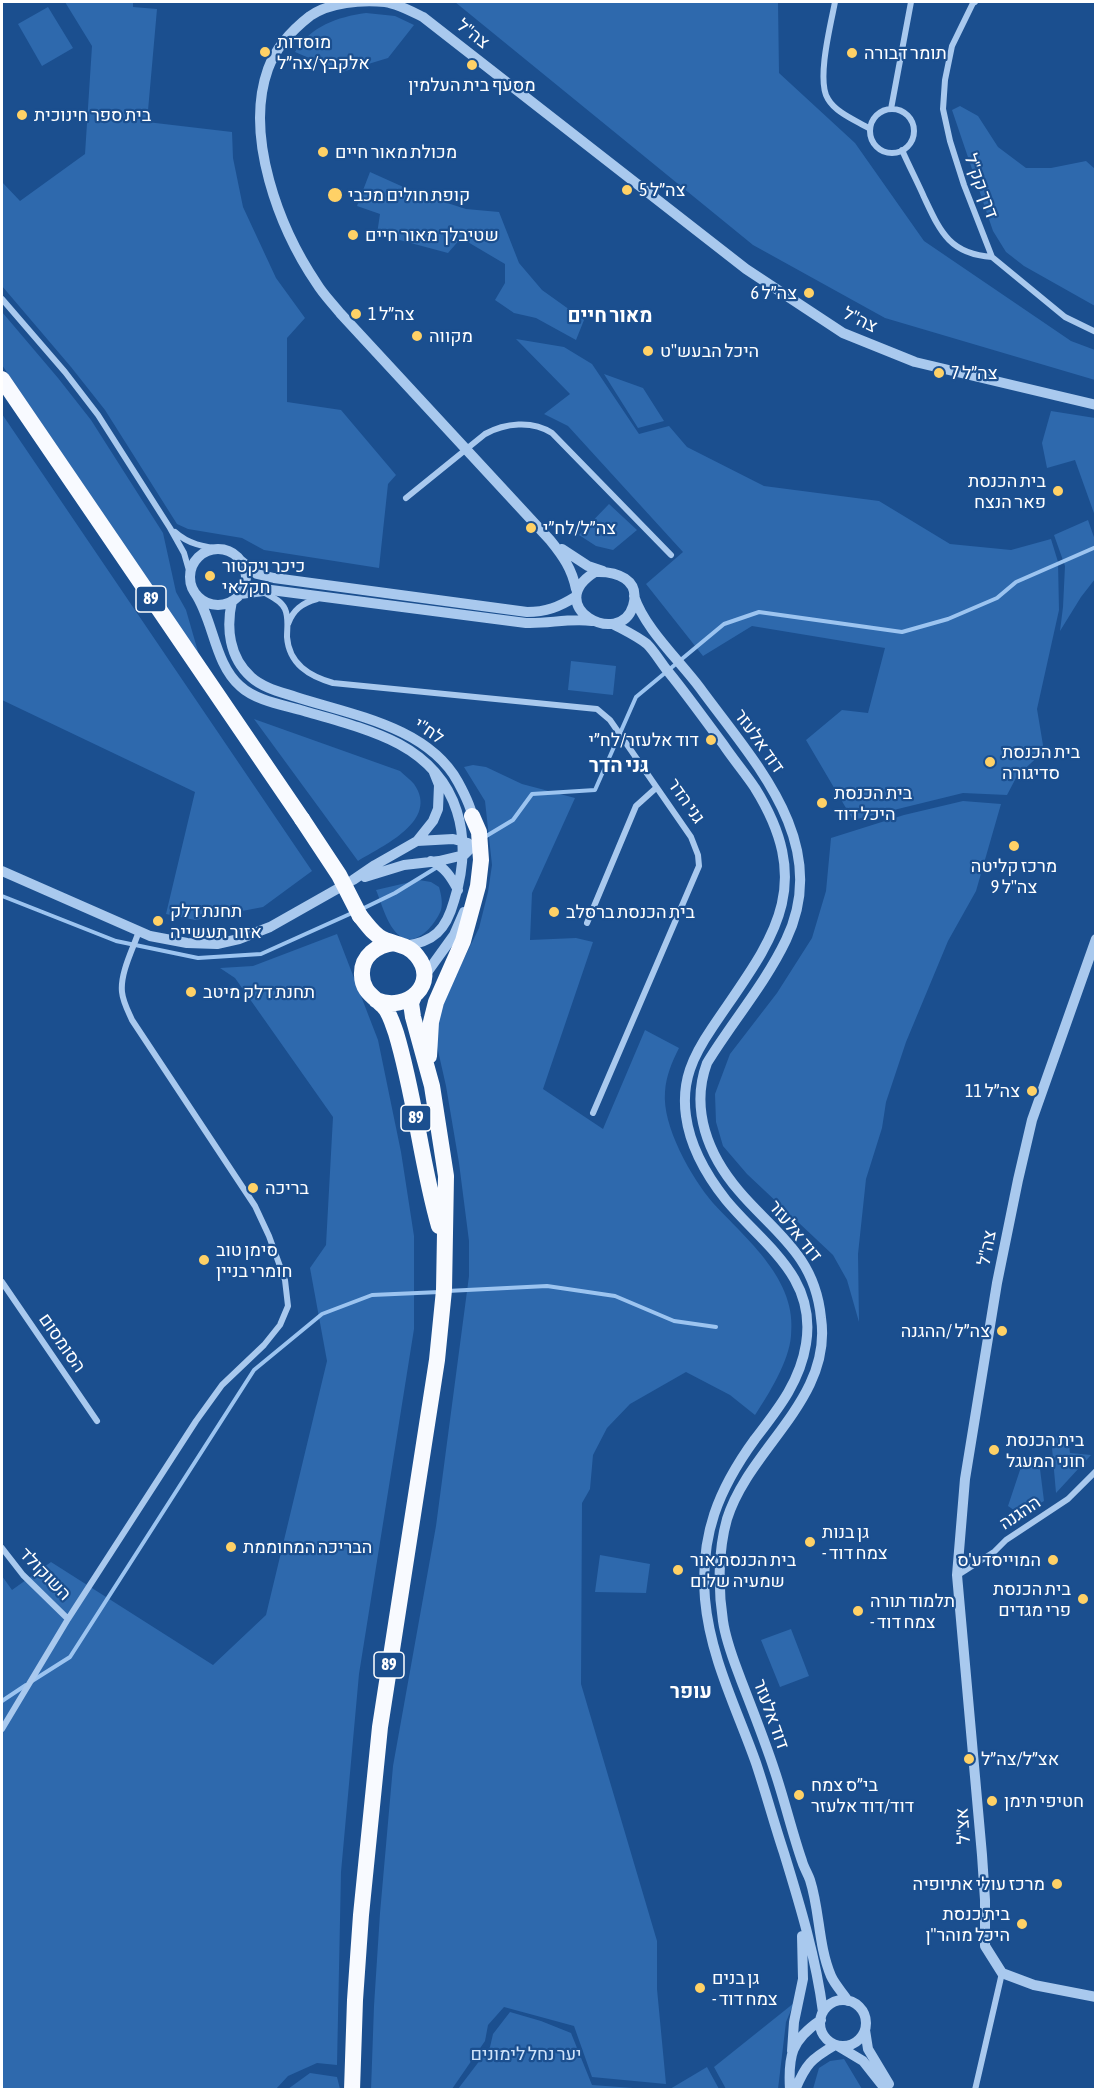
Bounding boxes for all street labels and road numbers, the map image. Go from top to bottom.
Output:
street label: צה"ל [452,15,494,53]
street label: דרך קק"ל [959,151,1003,221]
street label: צה"ל [839,303,881,337]
road number: 89 [136,586,166,612]
street label: דוד אלעזר [729,705,789,777]
street label: לח"י [410,713,448,749]
street label: גני הדר [663,774,709,828]
road number: 89 [401,1105,431,1131]
street label: דוד אלעזר [764,1196,826,1266]
street label: צה"ל [973,1229,1001,1267]
street label: הסומסום [34,1309,90,1377]
street label: ההגנה [995,1491,1045,1535]
street label: השוקולד [15,1543,75,1605]
road number: 89 [374,1652,404,1678]
street label: דוד אלעזר [748,1676,794,1752]
street label: אצ"ל [951,1807,975,1845]

